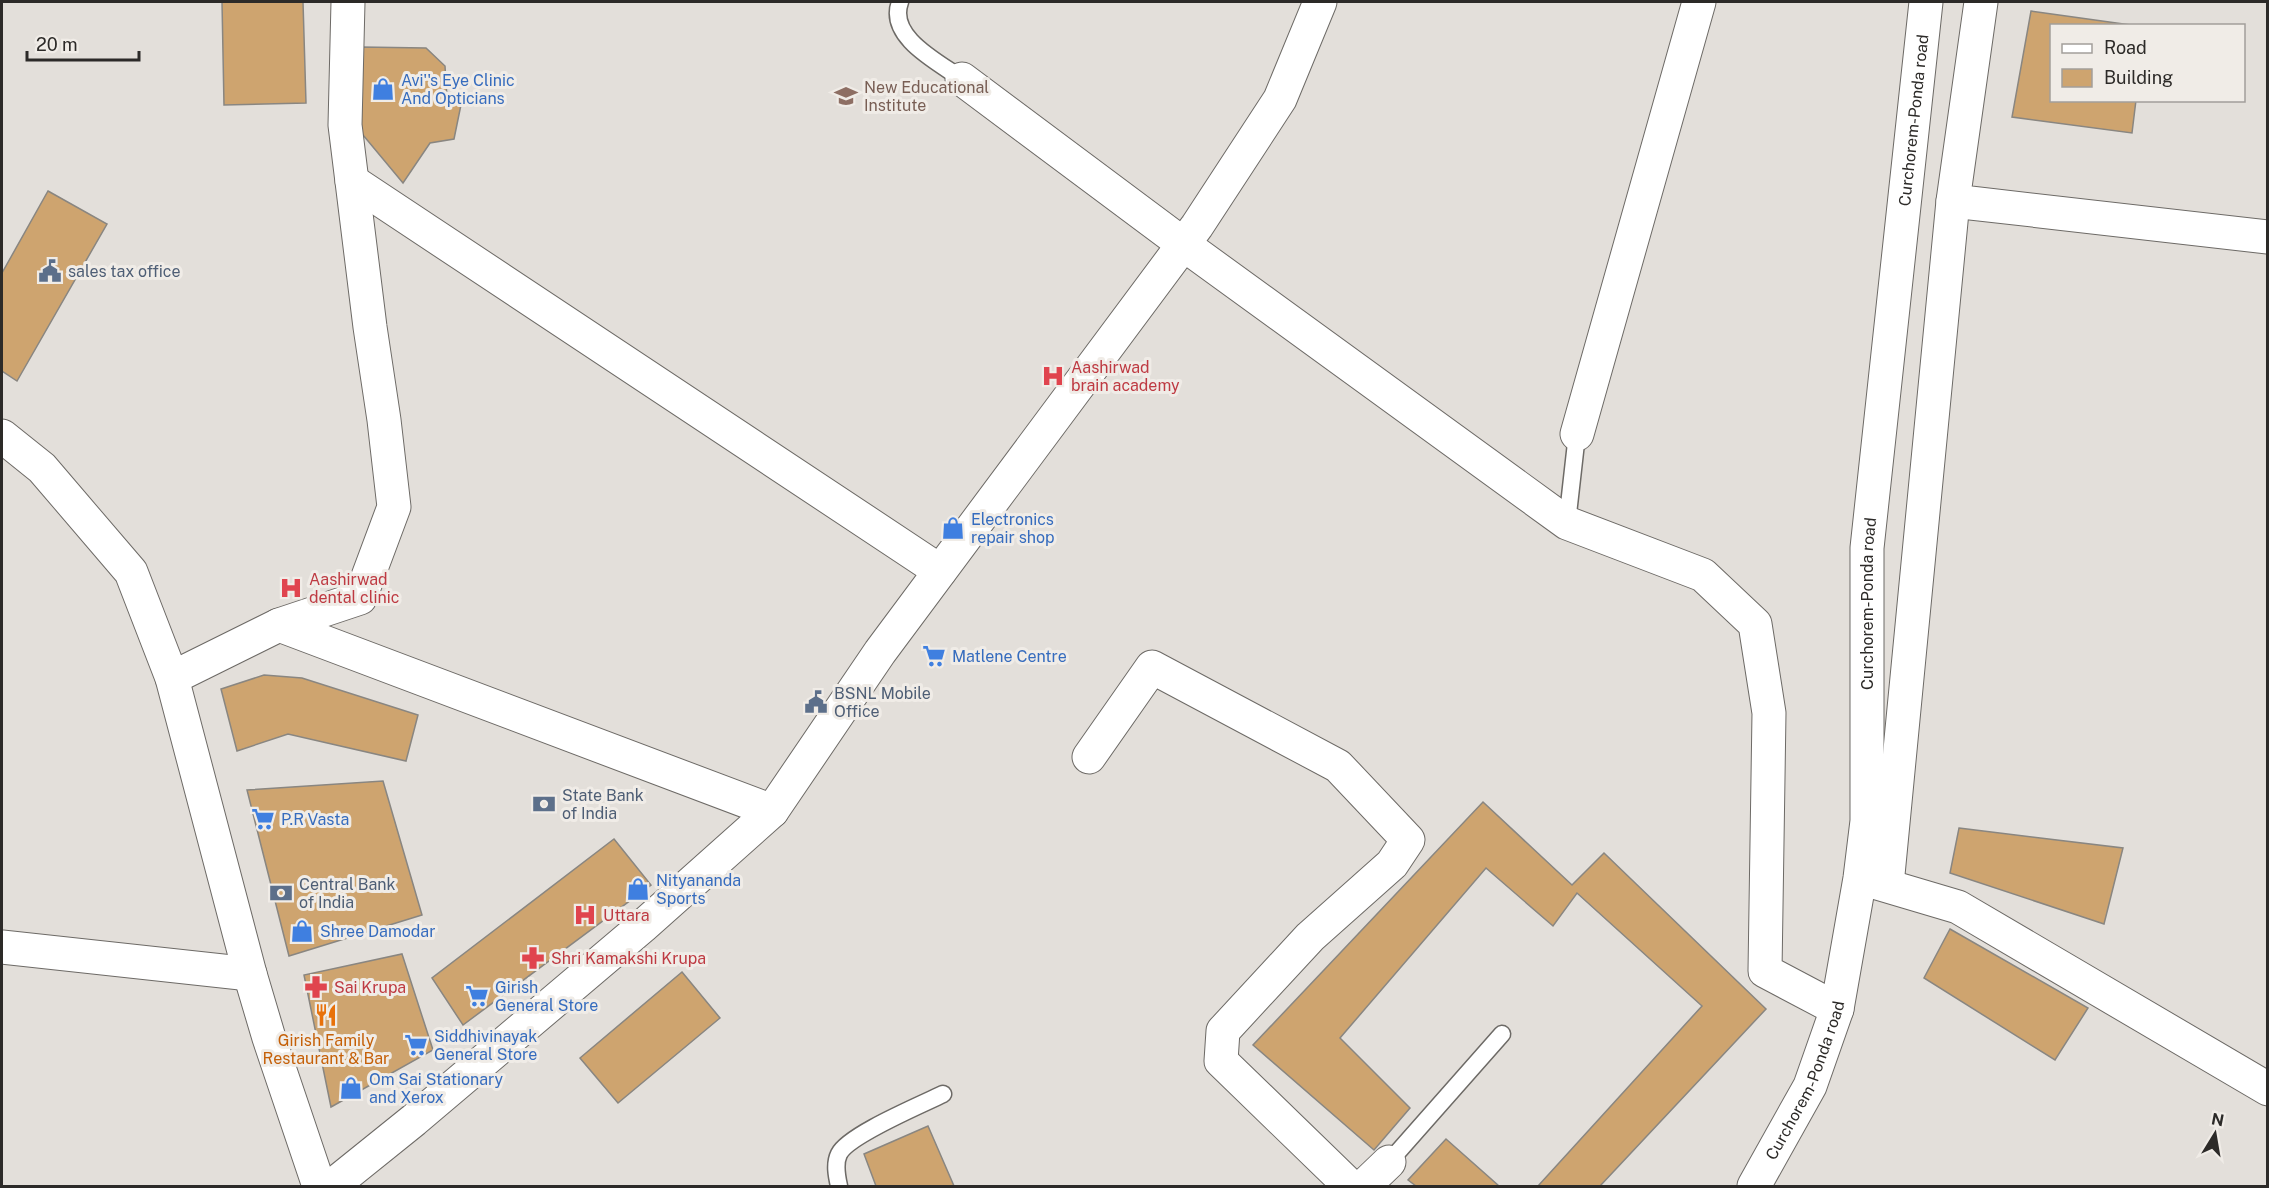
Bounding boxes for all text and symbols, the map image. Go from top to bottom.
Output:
scale bar [27,24,140,62]
legend [2050,24,2245,102]
street label: Curchorem-Ponda road [1895,33,1932,207]
text: 20 m [36,34,78,55]
text: Road [2104,37,2147,58]
text: Building [2104,67,2173,88]
place label: Avi''s Eye Clinic And Opticians [401,71,515,108]
shop icon: Avi''s Eye Clinic And Opticians [370,76,396,102]
place label: New Educational Institute [864,78,989,115]
school or university icon: New Educational Institute [833,83,859,109]
public building icon: sales tax office [37,258,63,284]
place label: sales tax office [68,262,180,281]
place label: Aashirwad brain academy [1071,358,1180,395]
hospital icon: Aashirwad brain academy [1040,363,1066,389]
place label: Electronics repair shop [971,510,1055,547]
shop icon: Electronics repair shop [940,515,966,541]
street label: Curchorem-Ponda road [1858,516,1880,690]
place label: Aashirwad dental clinic [309,570,399,607]
hospital icon: Aashirwad dental clinic [278,575,304,601]
supermarket icon: Matlene Centre [921,643,947,669]
place label: Matlene Centre [952,647,1067,666]
place label: BSNL Mobile Office [834,684,931,721]
public building icon: BSNL Mobile Office [803,689,829,715]
place label: State Bank of India [562,786,644,823]
bank icon: State Bank of India [531,791,557,817]
supermarket icon: P.R Vasta [250,806,276,832]
place label: P.R Vasta [281,810,349,829]
place label: Nityananda Sports [656,871,741,908]
place label: Central Bank of India [299,875,396,912]
shop icon: Nityananda Sports [625,876,651,902]
bank icon: Central Bank of India [268,880,294,906]
hospital icon: Uttara [572,902,598,928]
place label: Uttara [603,906,650,925]
shop icon: Shree Damodar [289,918,315,944]
place label: Shree Damodar [320,922,435,941]
pharmacy icon: Shri Kamakshi Krupa [520,945,546,971]
place label: Shri Kamakshi Krupa [551,949,706,968]
pharmacy icon: Sai Krupa [303,974,329,1000]
place label: Sai Krupa [334,978,406,997]
place label: Girish General Store [495,978,598,1015]
supermarket icon: Girish General Store [464,983,490,1009]
street label: Curchorem-Ponda road [1762,999,1848,1163]
restaurant icon: Girish Family Restaurant & Bar [313,1002,339,1028]
place label: Siddhivinayak General Store [434,1027,537,1064]
place label: Girish Family Restaurant & Bar [263,1031,389,1068]
supermarket icon: Siddhivinayak General Store [403,1032,429,1058]
place label: Om Sai Stationary and Xerox [369,1070,504,1107]
shop icon: Om Sai Stationary and Xerox [338,1075,364,1101]
north arrow [2185,1104,2245,1164]
text: N [2210,1109,2226,1130]

